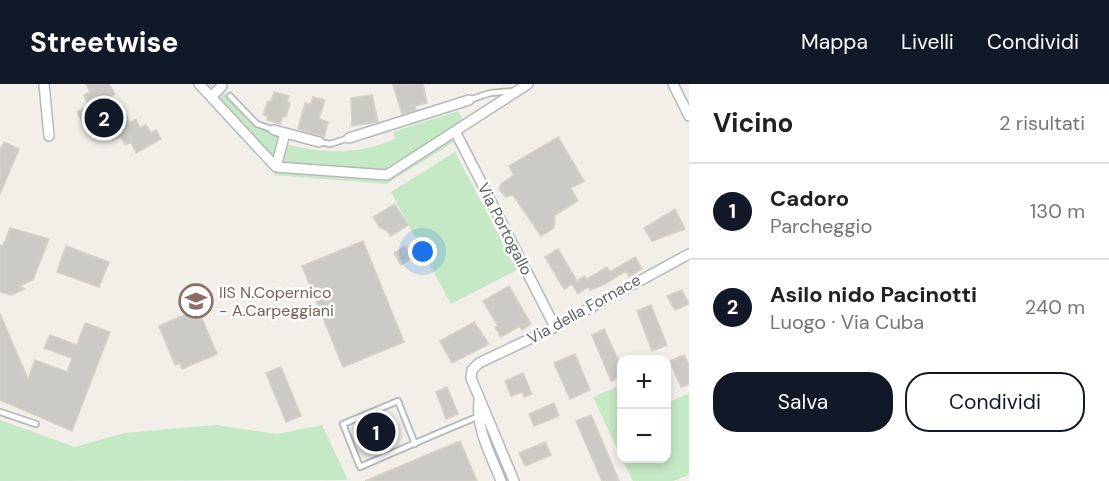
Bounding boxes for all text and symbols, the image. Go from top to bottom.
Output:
text: Streetwise [30,24,178,61]
text: Mappa [801,28,868,56]
text: Livelli [901,28,954,56]
text: Condividi [987,28,1079,56]
pin: 2 [84,96,124,141]
text: Vicino [713,106,793,140]
text: 2 risultati [999,110,1085,136]
street label: Via Portogallo [473,179,537,279]
text: Cadoro [770,184,849,213]
text: 1 [729,198,736,224]
text: 130 m [1030,198,1085,224]
text: Parcheggio [770,213,872,239]
your location [408,237,437,266]
street label: Via della Fornace [524,269,644,349]
text: Asilo nido Pacinotti [770,280,977,309]
place label: IIS N.Copernico - A.Carpeggiani [219,282,334,321]
school or university icon: IIS N.Copernico - A.Carpeggiani [178,283,214,319]
text: 2 [727,294,738,320]
text: 240 m [1025,294,1085,320]
text: Luogo · Via Cuba [770,309,924,335]
map controls [617,355,671,463]
button: + [617,355,671,409]
button: Salva [713,372,893,432]
button: Condividi [905,372,1085,432]
button: − [617,409,671,463]
pin: 1 [356,410,395,454]

